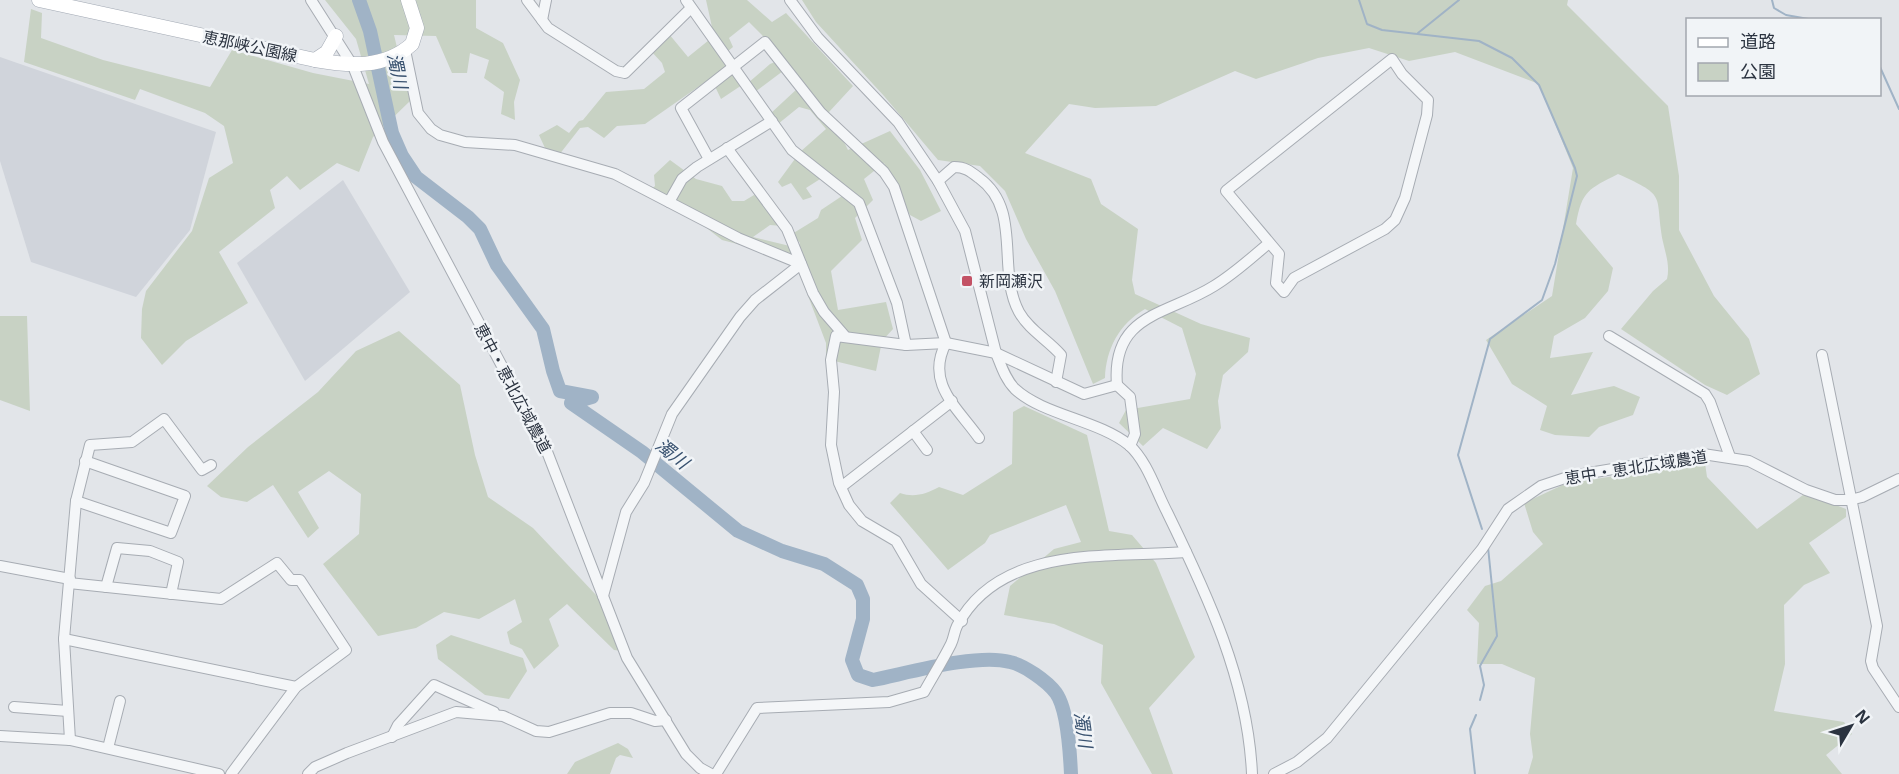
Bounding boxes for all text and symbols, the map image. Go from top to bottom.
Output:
legend [1686,18,1881,96]
street label: 恵那峡公園線 [201,25,299,67]
text: 道路 [1740,29,1776,53]
water label: 濁川 [382,51,414,93]
text: 公園 [1740,59,1776,83]
place label: 新岡瀬沢 [979,270,1043,292]
marker: 新岡瀬沢 [960,274,974,288]
street label: 恵中・恵北広域農道 [469,319,557,457]
water label: 濁川 [651,433,696,475]
street label: 恵中・恵北広域農道 [1563,445,1709,489]
north arrow [1821,696,1881,756]
text: N [1850,705,1875,729]
water label: 濁川 [1070,710,1099,751]

